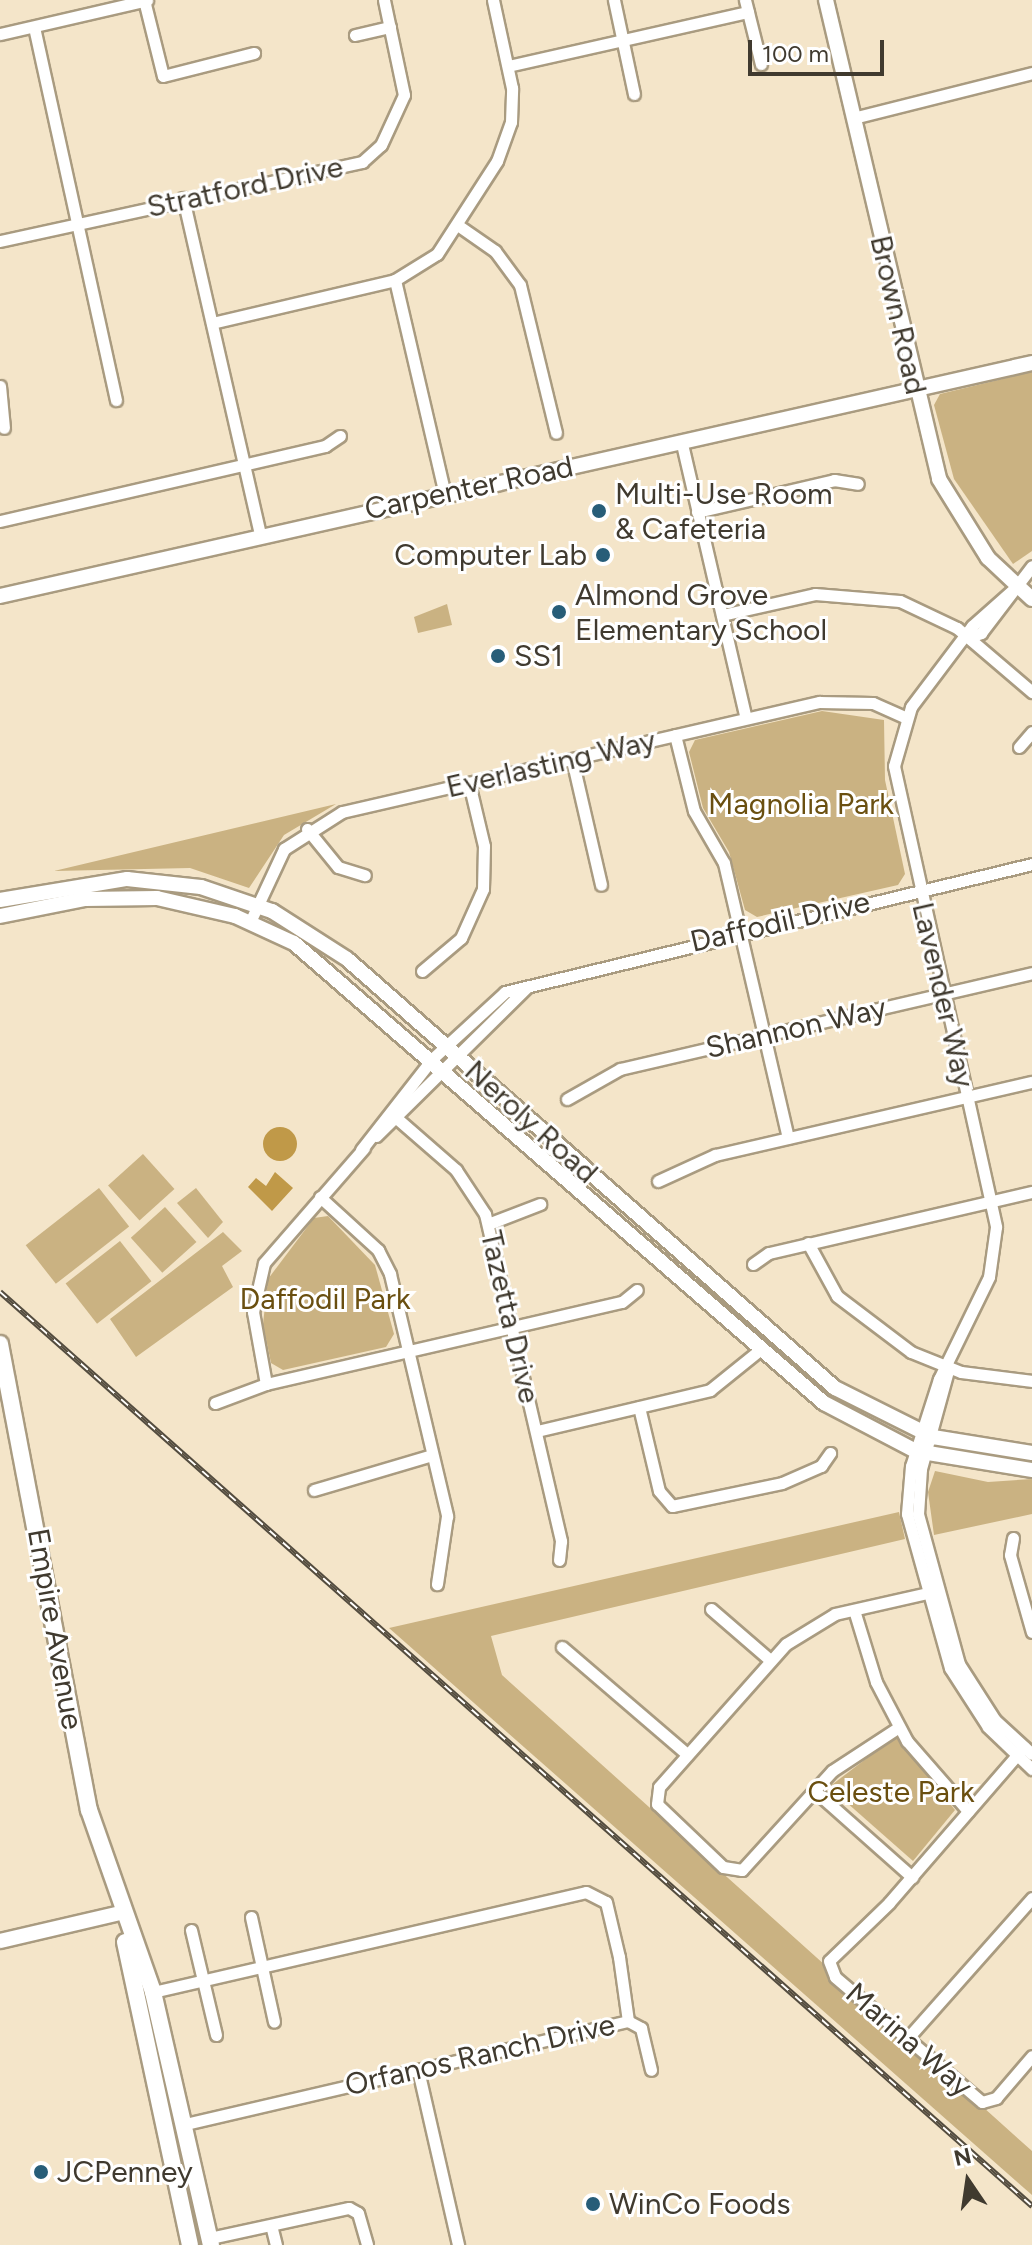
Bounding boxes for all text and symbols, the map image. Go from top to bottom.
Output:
scale bar [752,24,888,74]
text: 100 m [762,39,829,68]
street label: Stratford Drive [144,149,346,225]
street label: Brown Road [862,232,934,398]
street label: Carpenter Road [361,448,577,528]
place label: Multi-Use Room & Cafeteria [615,476,833,546]
marker: Multi-Use Room & Cafeteria [590,502,608,520]
place label: Computer Lab [394,537,587,573]
marker: Computer Lab [594,546,612,564]
place label: Almond Grove Elementary School [575,577,827,648]
marker: Almond Grove Elementary School [550,603,568,621]
place label: SS1 [514,638,563,674]
marker: SS1 [489,647,507,665]
street label: Everlasting Way [443,722,659,806]
park label: Magnolia Park [708,786,894,822]
street label: Daffodil Drive [687,884,873,960]
street label: Lavender Way [904,899,982,1091]
street label: Shannon Way [702,990,890,1066]
street label: Neroly Road [457,1053,605,1191]
street label: Tazetta Drive [473,1227,547,1407]
park label: Daffodil Park [240,1281,410,1317]
street label: Empire Avenue [20,1526,90,1732]
park label: Celeste Park [807,1774,975,1810]
street label: Marina Way [838,1975,980,2105]
street label: Orfanos Ranch Drive [342,2006,618,2104]
north arrow [928,2141,1008,2221]
text: N [951,2142,974,2172]
place label: JCPenney [57,2154,193,2190]
marker: JCPenney [32,2163,50,2181]
place label: WinCo Foods [609,2186,790,2222]
marker: WinCo Foods [584,2195,602,2213]

